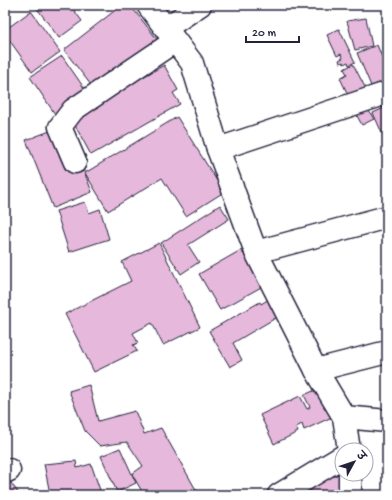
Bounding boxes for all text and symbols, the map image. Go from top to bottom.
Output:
scale bar [246,18,299,44]
text: 20 m [252,27,277,41]
north arrow [334,442,374,482]
text: उ [353,449,369,465]

